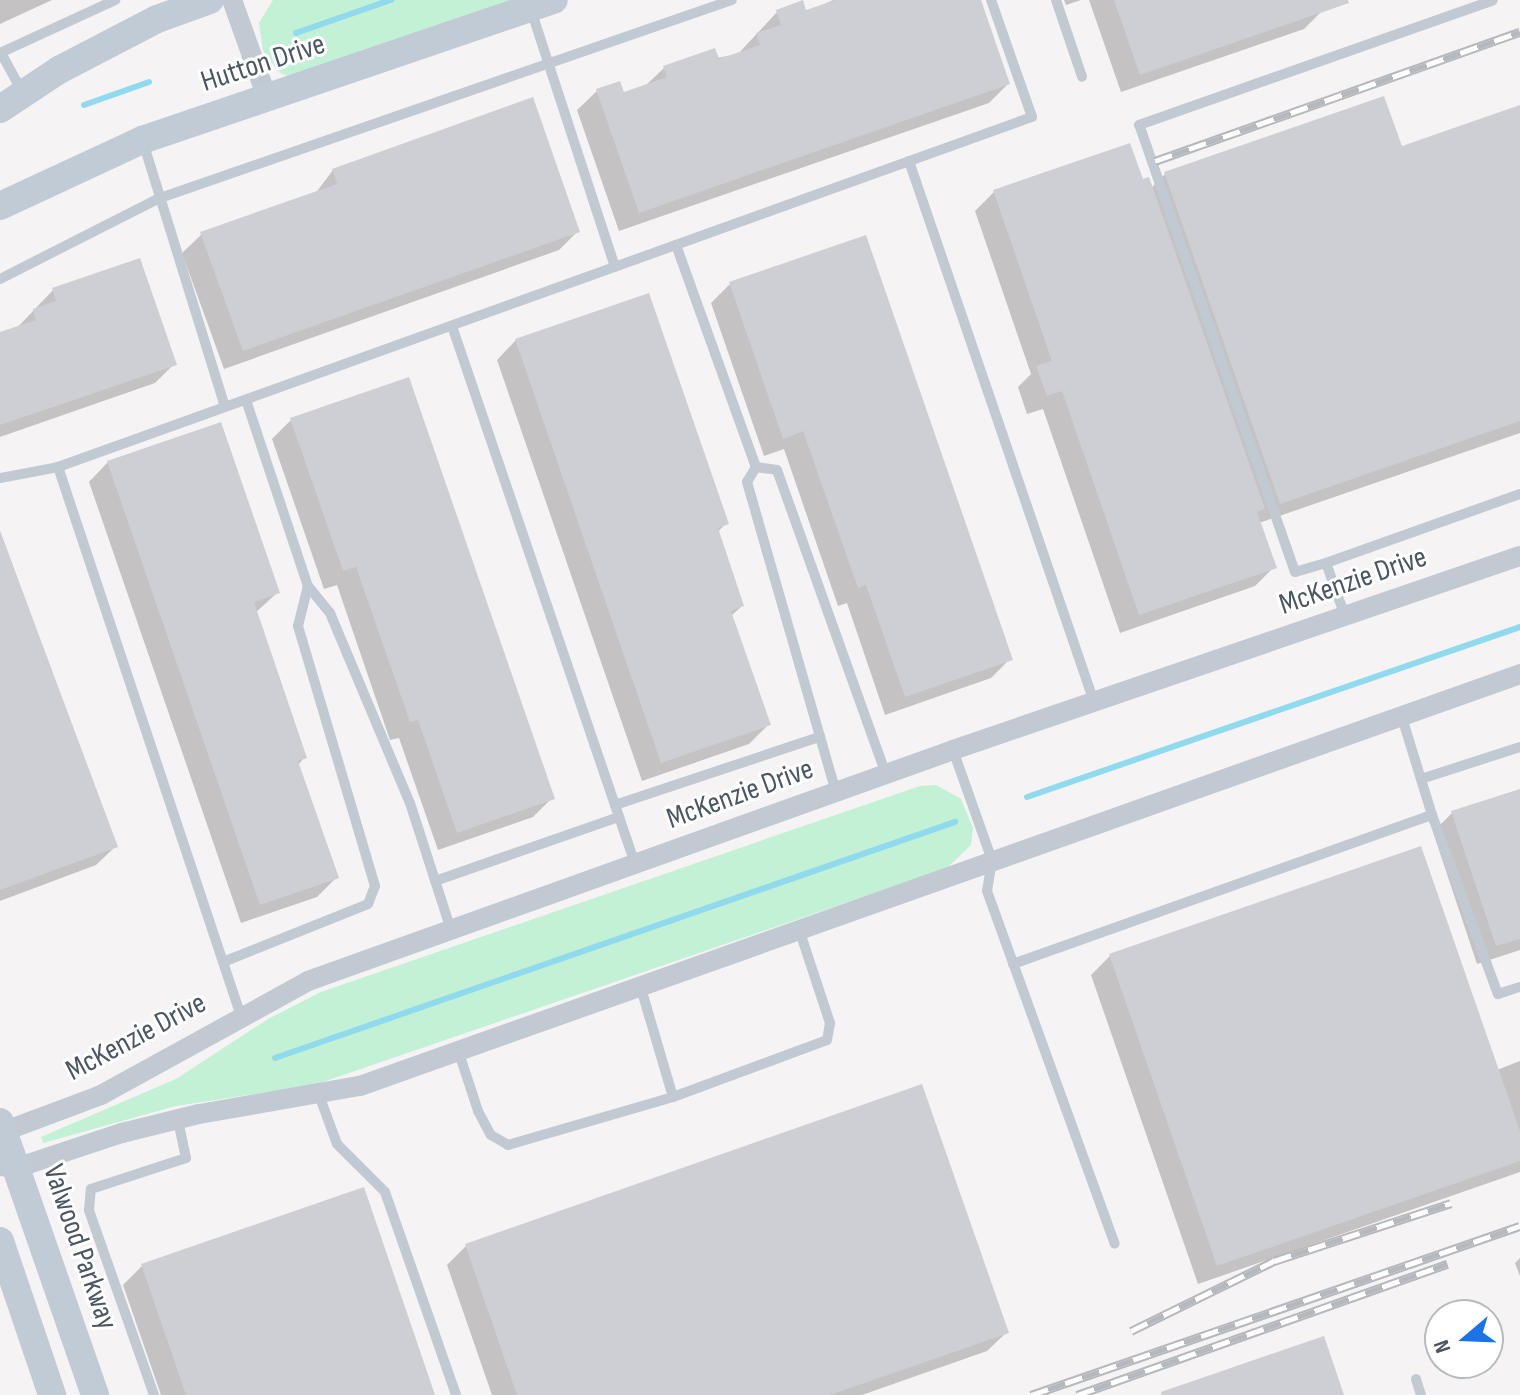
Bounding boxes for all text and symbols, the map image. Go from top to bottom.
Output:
street label: Hutton Drive [196,26,330,100]
street label: McKenzie Drive [1275,539,1431,623]
street label: McKenzie Drive [662,751,818,837]
street label: McKenzie Drive [60,985,212,1089]
street label: Valwood Parkway [35,1160,125,1334]
north arrow [1424,1299,1504,1379]
text: N [1428,1336,1457,1356]

